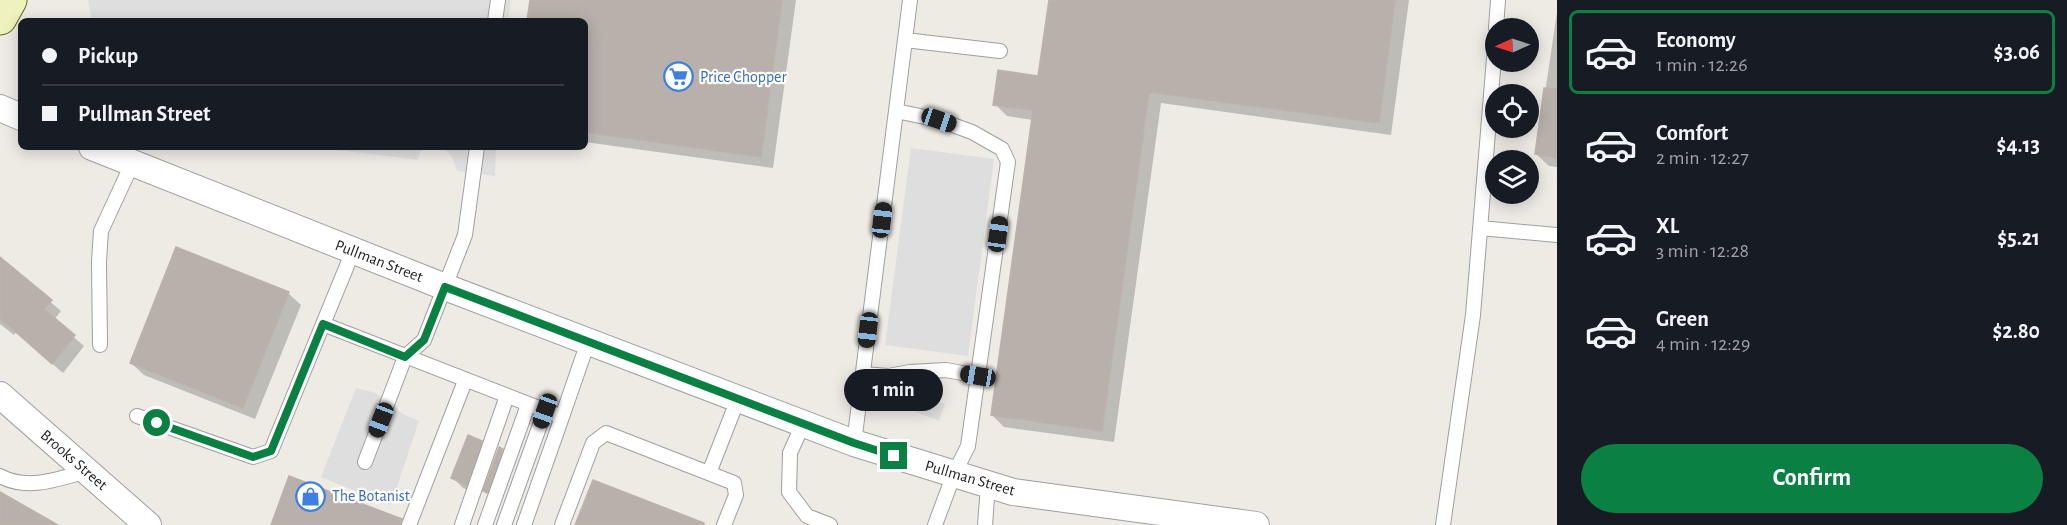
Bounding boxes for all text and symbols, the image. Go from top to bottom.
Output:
north arrow [1485,18,1539,72]
map controls [1485,18,1539,204]
icon: car [1584,25,1638,79]
text: Economy [1656,29,1736,51]
text: $3.06 [1993,41,2040,63]
text: Pickup [78,45,138,67]
text: 1 min · 12:26 [1656,55,1748,75]
supermarket icon: Price Chopper [663,61,695,93]
place label: Price Chopper [700,69,787,85]
button: locate [1485,84,1539,138]
text: Pullman Street [78,103,211,125]
car [919,106,959,134]
icon: car [1584,118,1638,172]
text: Comfort [1656,122,1728,144]
text: $4.13 [1997,134,2040,156]
text: 2 min · 12:27 [1656,148,1749,168]
button: layers [1485,150,1539,204]
car [871,201,893,239]
icon: car [1584,211,1638,265]
car [987,215,1009,253]
text: XL [1656,215,1679,237]
text: $5.21 [1997,227,2040,249]
street label: Pullman Street [333,237,425,285]
text: 3 min · 12:28 [1656,241,1749,261]
icon: car [1584,304,1638,358]
text: Green [1656,308,1709,330]
car [857,311,879,349]
text: $2.80 [1992,320,2040,342]
text: 4 min · 12:29 [1656,334,1750,354]
car [959,364,997,388]
callout: 1 min [844,369,944,411]
text: 1 min [872,380,915,400]
car [530,391,560,431]
car [366,400,396,440]
route start [143,409,170,436]
street label: Brooks Street [37,427,111,493]
route end [880,442,907,469]
button: Confirm [1581,444,2043,513]
street label: Pullman Street [923,458,1017,498]
shop icon: The Botanist [295,480,327,512]
place label: The Botanist [332,488,410,504]

